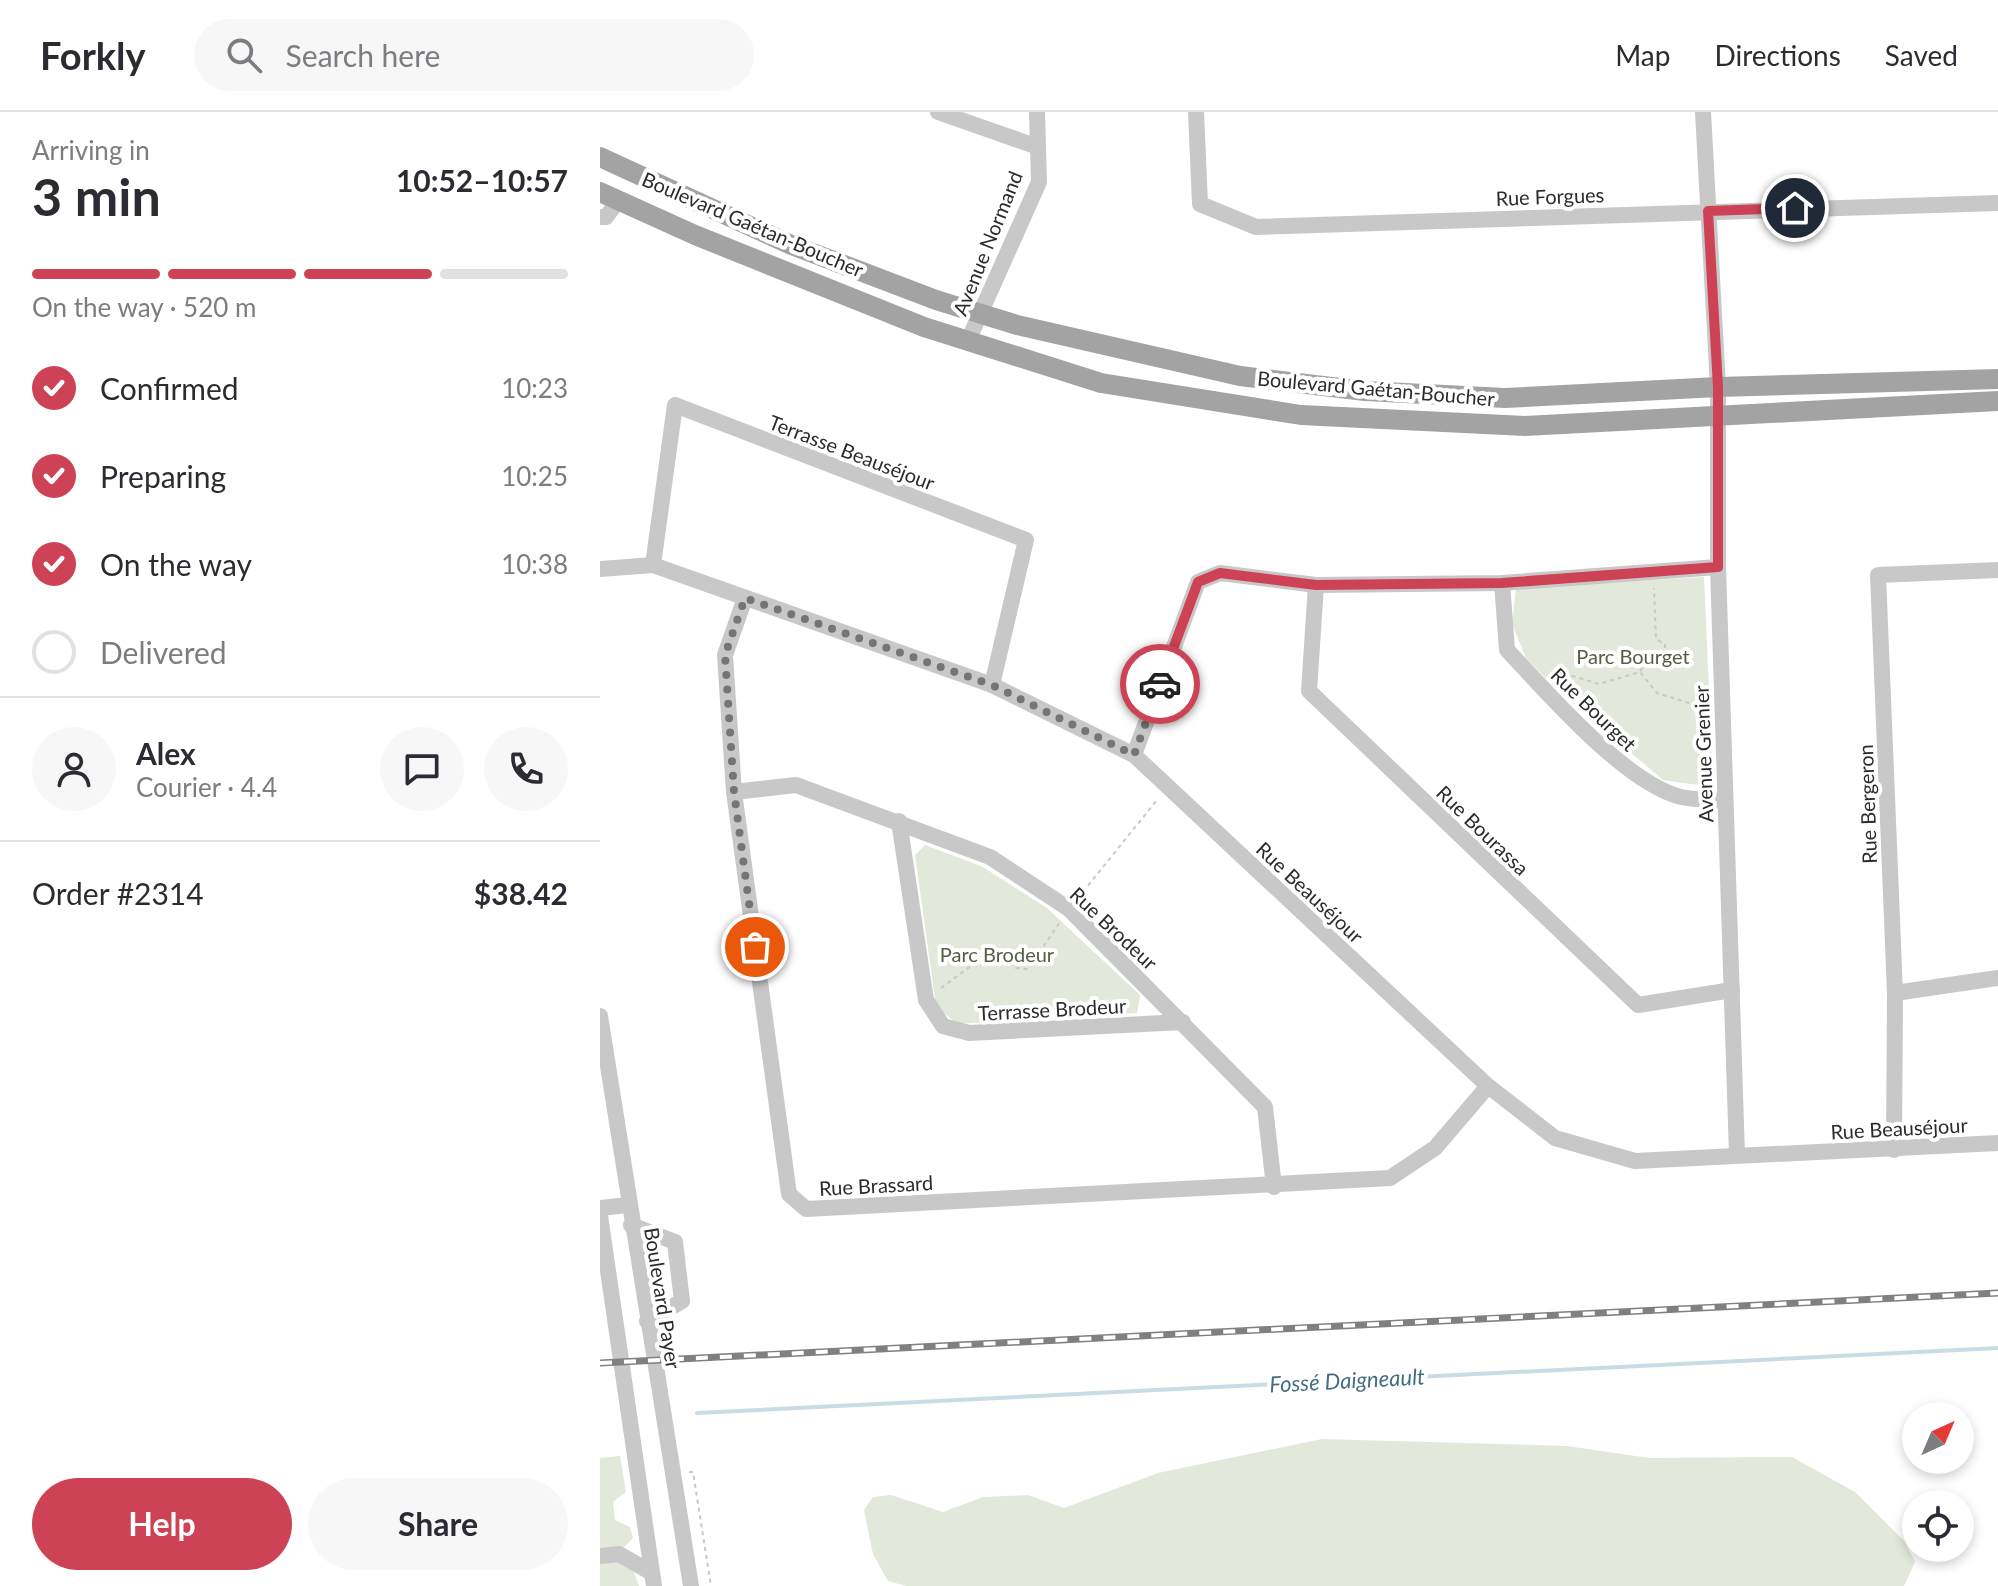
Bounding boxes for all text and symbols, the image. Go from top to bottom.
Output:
search box [194,19,754,91]
text: Forkly [40,32,146,78]
icon: search [222,33,266,77]
text: Search here [286,37,440,73]
text: Map [1615,38,1670,72]
text: Directions [1714,38,1841,72]
text: Saved [1885,38,1958,72]
text: Arriving in [32,134,150,166]
text: 10:52–10:57 [396,162,568,198]
text: 3 min [32,165,161,227]
street label: Boulevard Gaétan-Boucher [639,166,868,282]
street label: Avenue Normand [947,167,1027,319]
pin [1761,174,1829,242]
street label: Rue Forgues [1495,182,1605,210]
icon: home [1773,186,1817,230]
text: On the way · 520 m [32,291,256,323]
icon: check [32,366,76,410]
street label: Boulevard Gaétan-Boucher [1256,366,1496,410]
text: Confirmed [100,370,239,406]
text: 10:23 [501,372,568,404]
street label: Terrasse Beauséjour [766,409,939,495]
icon: check [32,454,76,498]
text: Preparing [100,458,226,494]
text: 10:25 [501,460,568,492]
icon: check [32,542,76,586]
text: On the way [100,546,252,582]
text: 10:38 [501,548,568,580]
text: Delivered [100,634,227,670]
courier [1120,644,1200,724]
park label: Parc Bourget [1576,644,1690,668]
icon: car [1138,662,1182,706]
street label: Rue Bourget [1546,662,1642,756]
street label: Avenue Grenier [1689,684,1717,823]
button: person [32,727,116,811]
button: chat [380,727,464,811]
button: phone [484,727,568,811]
text: Alex [136,735,196,771]
street label: Rue Bergeron [1853,744,1881,864]
text: Courier · 4.4 [136,771,277,803]
street label: Rue Bourassa [1432,780,1534,880]
street label: Rue Beauséjour [1252,836,1369,948]
text: Order #2314 [32,875,204,911]
text: $38.42 [474,875,568,911]
street label: Rue Brodeur [1066,882,1163,975]
pin [721,913,789,981]
icon: bag [733,925,777,969]
park label: Parc Brodeur [940,942,1055,966]
street label: Terrasse Brodeur [977,993,1127,1025]
street label: Rue Beauséjour [1830,1112,1969,1144]
street label: Rue Brassard [818,1170,934,1200]
street label: Boulevard Payer [640,1226,686,1371]
water label: Fossé Daigneault [1269,1362,1426,1398]
north arrow [1902,1402,1974,1474]
map controls [1902,1402,1974,1562]
button: Help [32,1478,292,1570]
button: Share [308,1478,568,1570]
button: locate [1902,1490,1974,1562]

